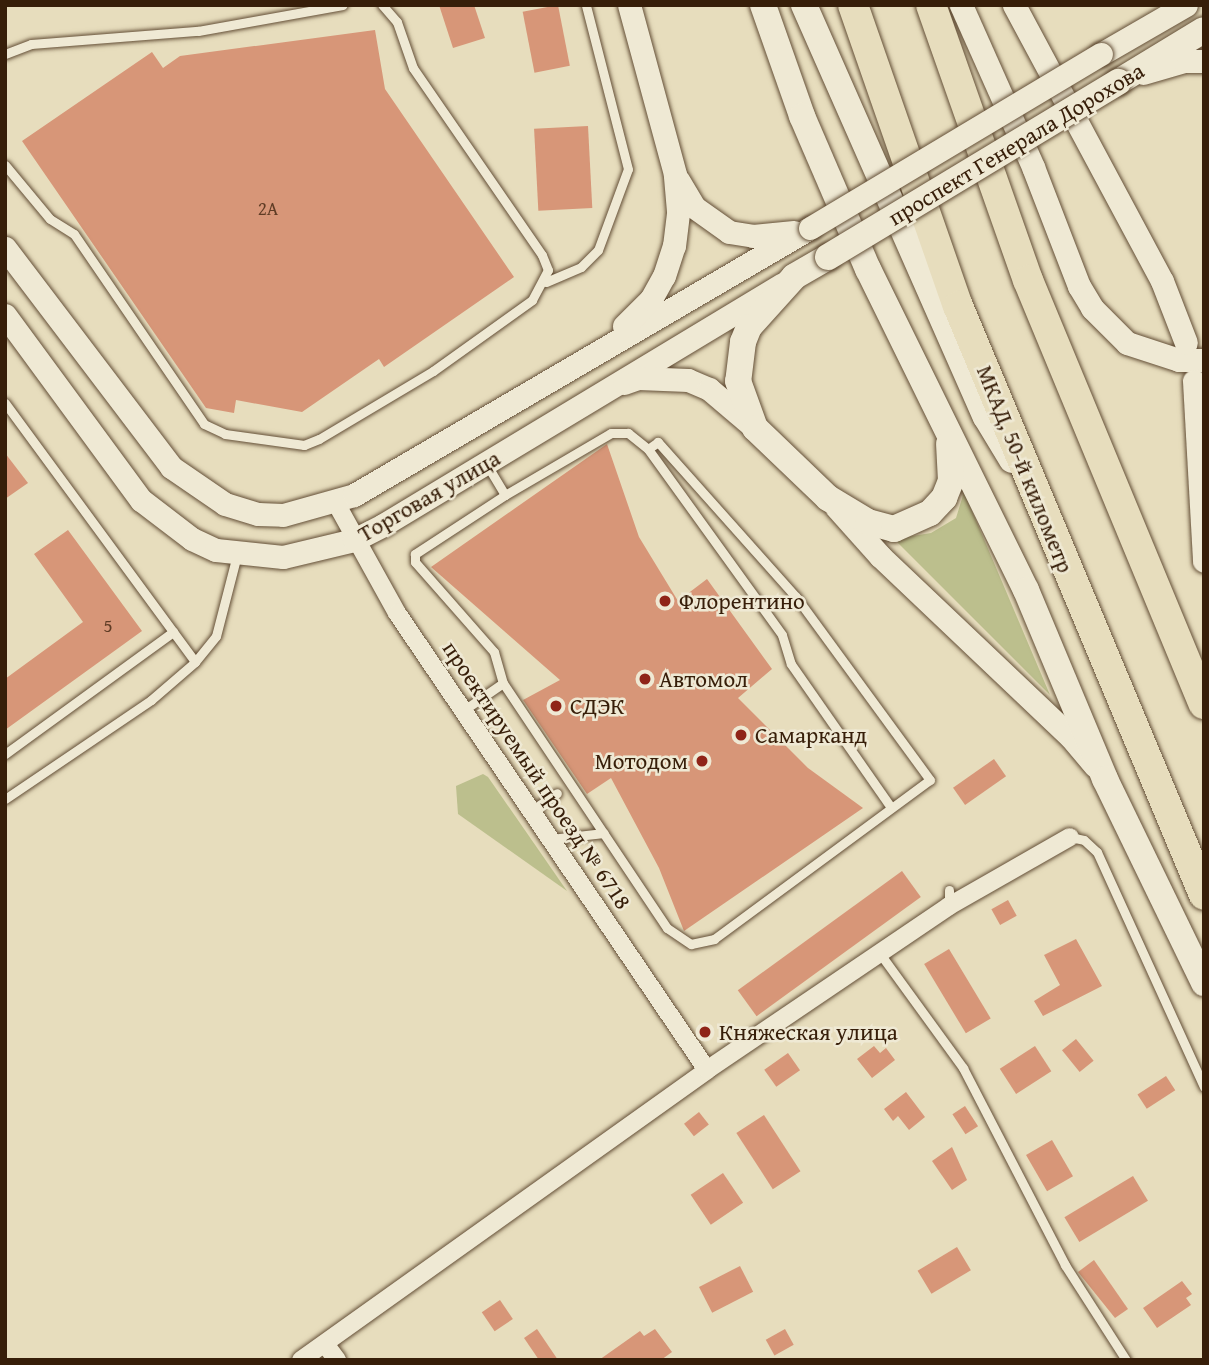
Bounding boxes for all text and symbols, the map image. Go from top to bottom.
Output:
street label: проспект Генерала Дорохова [883,57,1149,231]
house number: 2А [258,198,278,220]
street label: МКАД, 50-й километр [971,361,1079,577]
street label: Торговая улица [353,444,505,548]
place label: Флорентино [679,587,805,615]
marker: Флорентино [657,593,673,609]
house number: 5 [103,615,113,637]
street label: проектируемый проезд № 6718 [437,636,637,914]
place label: Автомол [659,665,748,693]
marker: Автомол [637,671,653,687]
place label: СДЭК [570,692,624,720]
marker: СДЭК [548,698,564,714]
place label: Самарканд [755,721,867,749]
marker: Самарканд [733,727,749,743]
place label: Мотодом [595,747,688,775]
marker: Мотодом [694,753,710,769]
place label: Княжеская улица [719,1018,898,1046]
marker: Княжеская улица [697,1024,713,1040]

